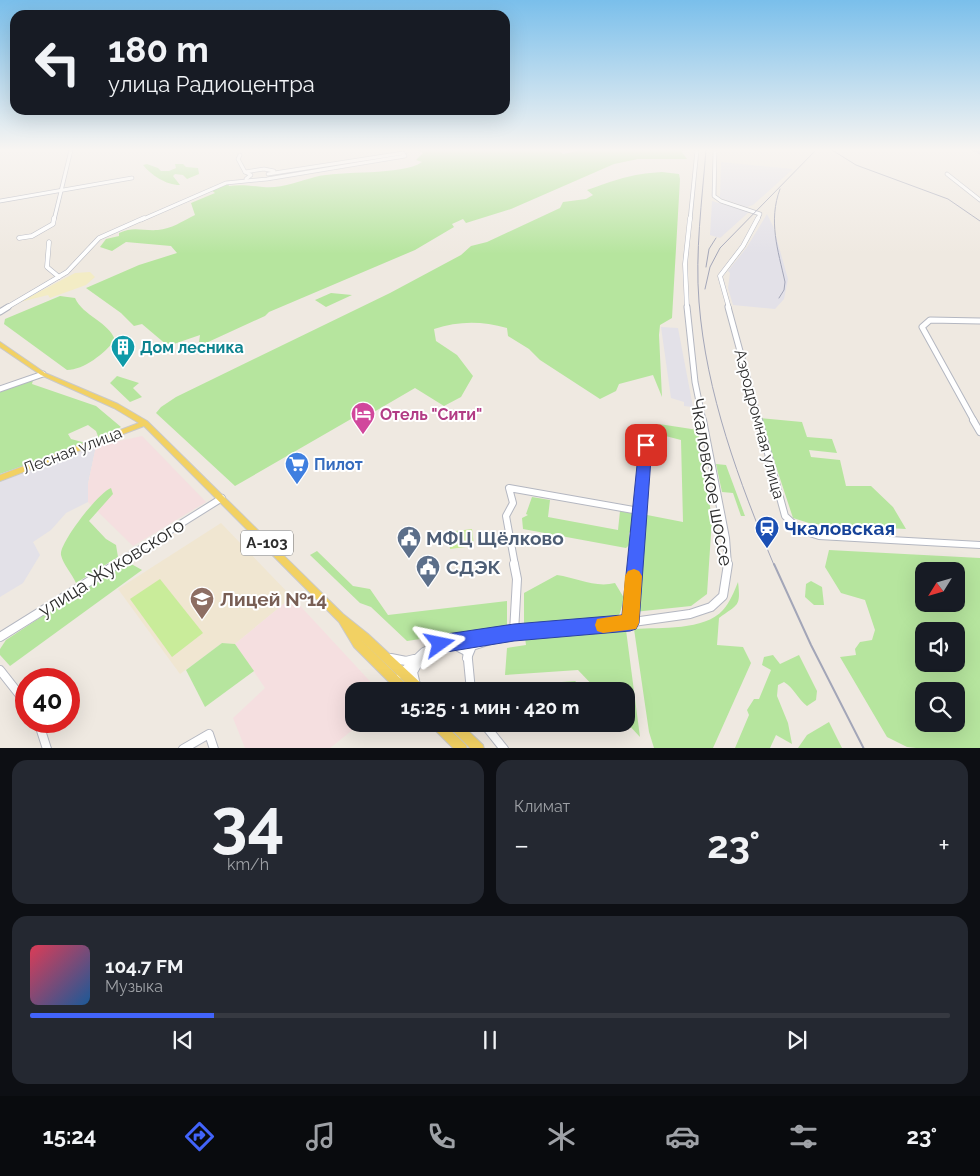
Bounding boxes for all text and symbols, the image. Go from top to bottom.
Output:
text: 180 m [108,29,209,70]
icon: left [25,30,90,95]
text: улица Радиоцентра [108,71,315,97]
building icon: Дом лесника [110,334,136,368]
place label: Дом лесника [140,338,244,357]
street label: Аэродромная улица [730,347,789,501]
street label: Чкаловское шоссе [686,396,738,568]
hotel icon: Отель "Сити" [350,401,376,435]
place label: Отель "Сити" [380,405,482,424]
street label: Лесная улица [20,423,125,478]
pin [625,424,667,466]
icon: arrive [632,431,660,459]
supermarket icon: Пилот [284,451,310,485]
place label: Пилот [314,455,363,474]
street label: улица Жуковского [34,513,188,621]
station icon: Чкаловская [754,515,780,549]
place label: Чкаловская [784,517,895,539]
public building icon: МФЦ Щёлково [396,525,422,559]
place label: МФЦ Щёлково [426,527,564,549]
road number: А-103 [241,530,293,556]
public building icon: СДЭК [415,554,441,588]
place label: СДЭК [446,556,501,578]
north arrow [915,562,965,612]
map controls [915,562,965,732]
school or university icon: Лицей №14 [189,586,215,620]
place label: Лицей №14 [220,588,327,610]
position arrow [413,617,465,669]
button: sound [915,622,965,672]
speed limit sign: 40 [15,668,80,733]
button: search [915,682,965,732]
text: 15:25 · 1 мин · 420 m [400,696,580,718]
text: 34 [211,784,285,860]
text: Климат [514,797,570,816]
text: 23° [707,822,760,867]
text: − [514,829,529,862]
text: + [938,829,950,862]
text: km/h [227,855,269,874]
text: 104.7 FM [105,955,183,977]
text: Музыка [105,977,163,996]
icon: previous [169,1026,197,1054]
icon: pause [476,1026,504,1054]
icon: next [783,1026,811,1054]
icon: directions [182,1119,217,1154]
icon: music [303,1119,338,1154]
icon: phone [424,1119,459,1154]
icon: climate [544,1119,579,1154]
icon: car [665,1119,700,1154]
icon: filters [786,1119,821,1154]
text: 15:24 [43,1123,96,1149]
text: 23° [906,1123,937,1149]

